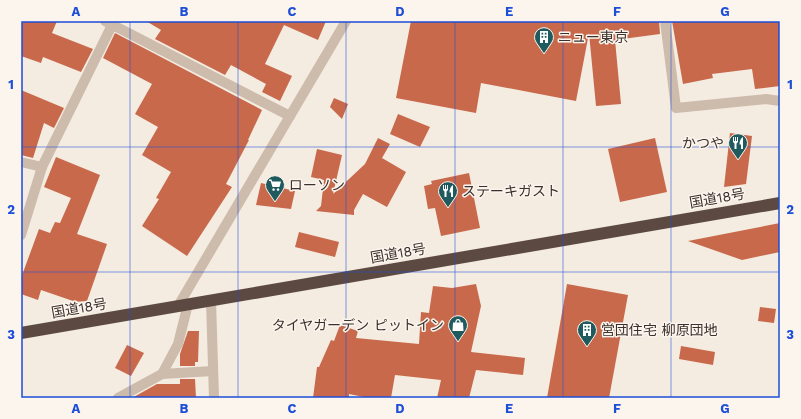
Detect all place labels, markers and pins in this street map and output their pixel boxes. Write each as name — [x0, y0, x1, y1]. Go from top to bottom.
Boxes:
building icon: ニュー東京 — [533, 26, 555, 54]
place label: ニュー東京 — [558, 29, 628, 45]
restaurant icon: かつや — [727, 132, 749, 160]
place label: かつや — [682, 135, 724, 151]
supermarket icon: ローソン — [264, 174, 286, 202]
place label: ローソン — [289, 177, 345, 193]
restaurant icon: ステーキガスト — [437, 180, 459, 208]
place label: ステーキガスト — [462, 183, 560, 199]
shop icon: タイヤガーデン ピットイン — [447, 314, 469, 342]
place label: タイヤガーデン ピットイン — [272, 317, 444, 333]
building icon: 営団住宅 柳原団地 — [576, 319, 598, 347]
place label: 営団住宅 柳原団地 — [601, 322, 718, 338]

